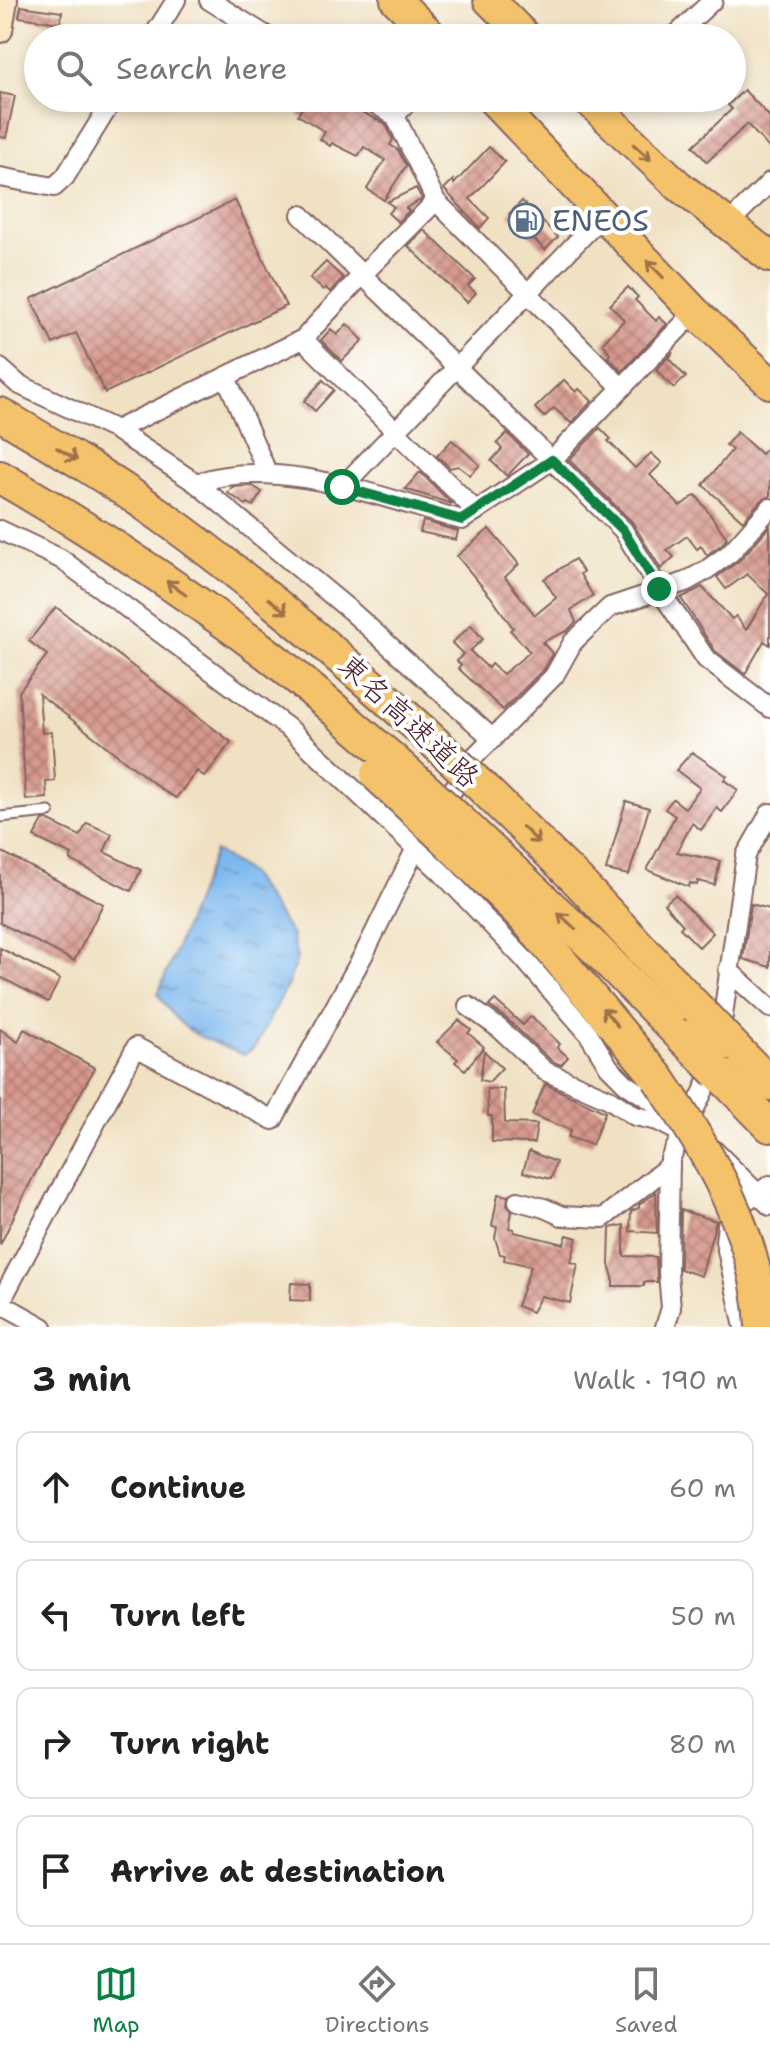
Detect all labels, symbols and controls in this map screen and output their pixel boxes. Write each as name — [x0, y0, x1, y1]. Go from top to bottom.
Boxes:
search box — [24, 24, 746, 112]
icon: search — [52, 46, 96, 90]
text: Search here — [116, 48, 287, 89]
one-way arrow — [632, 143, 652, 162]
place label: ENEOS — [552, 200, 649, 241]
fuel station icon: ENEOS — [507, 202, 545, 240]
one-way arrow — [645, 259, 664, 279]
one-way arrow — [55, 446, 78, 462]
route start — [324, 469, 360, 505]
route end — [641, 571, 677, 607]
one-way arrow — [166, 580, 188, 596]
one-way arrow — [267, 597, 288, 615]
street label: 東名高速道路 — [330, 644, 489, 797]
one-way arrow — [521, 826, 541, 845]
one-way arrow — [557, 912, 577, 931]
one-way arrow — [601, 1007, 619, 1028]
text: 3 min — [32, 1356, 131, 1402]
text: Walk · 190 m — [573, 1362, 738, 1397]
icon: ahead — [34, 1465, 78, 1509]
text: Continue — [110, 1467, 246, 1508]
text: 60 m — [669, 1470, 736, 1505]
icon: left — [34, 1593, 78, 1637]
text: Turn left — [110, 1595, 245, 1636]
text: 50 m — [671, 1598, 736, 1633]
icon: right — [34, 1721, 78, 1765]
text: Turn right — [110, 1723, 269, 1764]
text: 80 m — [669, 1726, 736, 1761]
icon: arrive — [34, 1849, 78, 1893]
text: Arrive at destination — [110, 1851, 445, 1892]
tab: Map — [93, 1962, 140, 2039]
tab: Directions — [325, 1962, 430, 2039]
tab: Saved — [615, 1962, 677, 2039]

